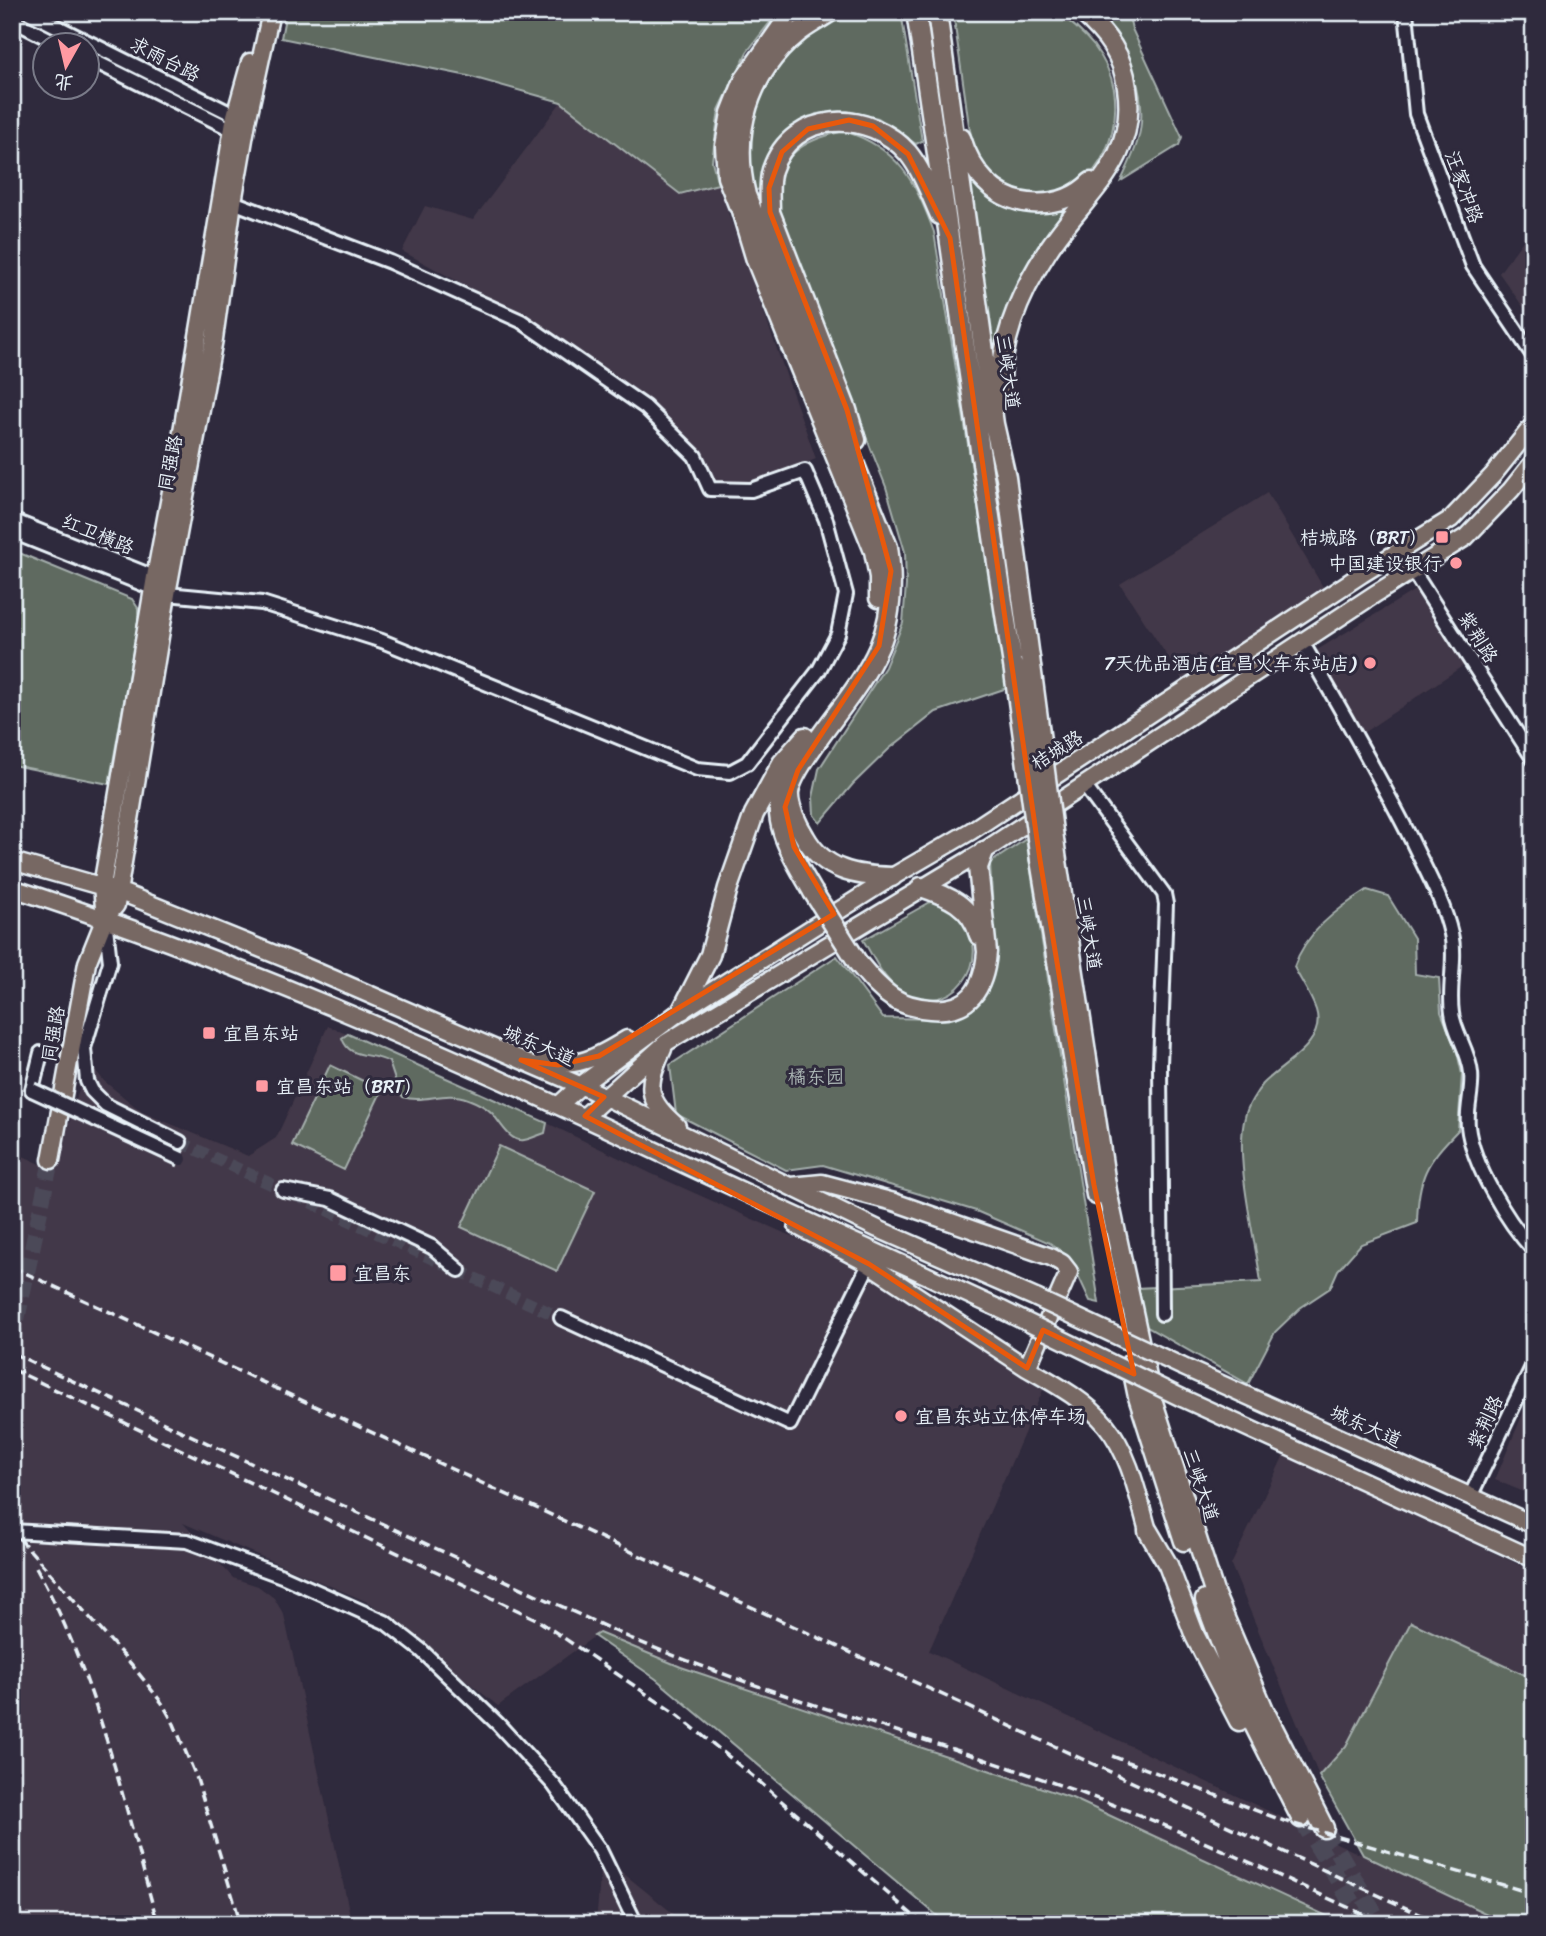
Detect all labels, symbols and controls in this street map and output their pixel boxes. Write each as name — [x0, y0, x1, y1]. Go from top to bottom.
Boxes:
street label: 求雨台路 — [124, 27, 206, 91]
north arrow — [32, 32, 102, 102]
text: 北 — [52, 65, 75, 100]
street label: 汪家冲路 — [1435, 146, 1493, 228]
street label: 三峡大道 — [986, 332, 1030, 412]
street label: 同强路 — [148, 432, 192, 494]
street label: 红卫横路 — [57, 504, 139, 564]
place label: 桔城路（BRT） — [1300, 521, 1428, 554]
marker: 桔城路（BRT） — [1434, 529, 1450, 545]
place label: 中国建设银行 — [1328, 547, 1442, 580]
marker: 中国建设银行 — [1448, 555, 1464, 571]
street label: 紫荆路 — [1449, 604, 1507, 670]
place label: 7天优品酒店(宜昌火车东站店) — [1104, 647, 1357, 680]
marker: 7天优品酒店(宜昌火车东站店) — [1362, 655, 1378, 671]
street label: 桔城路 — [1024, 721, 1090, 779]
street label: 三峡大道 — [1067, 893, 1111, 973]
street label: 同强路 — [32, 1003, 74, 1065]
street label: 城东大道 — [498, 1015, 580, 1075]
place label: 宜昌东站 — [223, 1017, 299, 1050]
marker: 宜昌东站 — [201, 1025, 217, 1041]
park label: 橘东园 — [787, 1060, 845, 1093]
place label: 宜昌东站（BRT） — [276, 1070, 423, 1103]
marker: 宜昌东站（BRT） — [254, 1078, 270, 1094]
place label: 宜昌东 — [354, 1257, 411, 1290]
marker: 宜昌东 — [328, 1263, 348, 1283]
street label: 紫荆路 — [1458, 1389, 1512, 1455]
street label: 城东大道 — [1325, 1395, 1407, 1457]
place label: 宜昌东站立体停车场 — [915, 1400, 1086, 1433]
marker: 宜昌东站立体停车场 — [893, 1408, 909, 1424]
street label: 三峡大道 — [1174, 1444, 1228, 1526]

